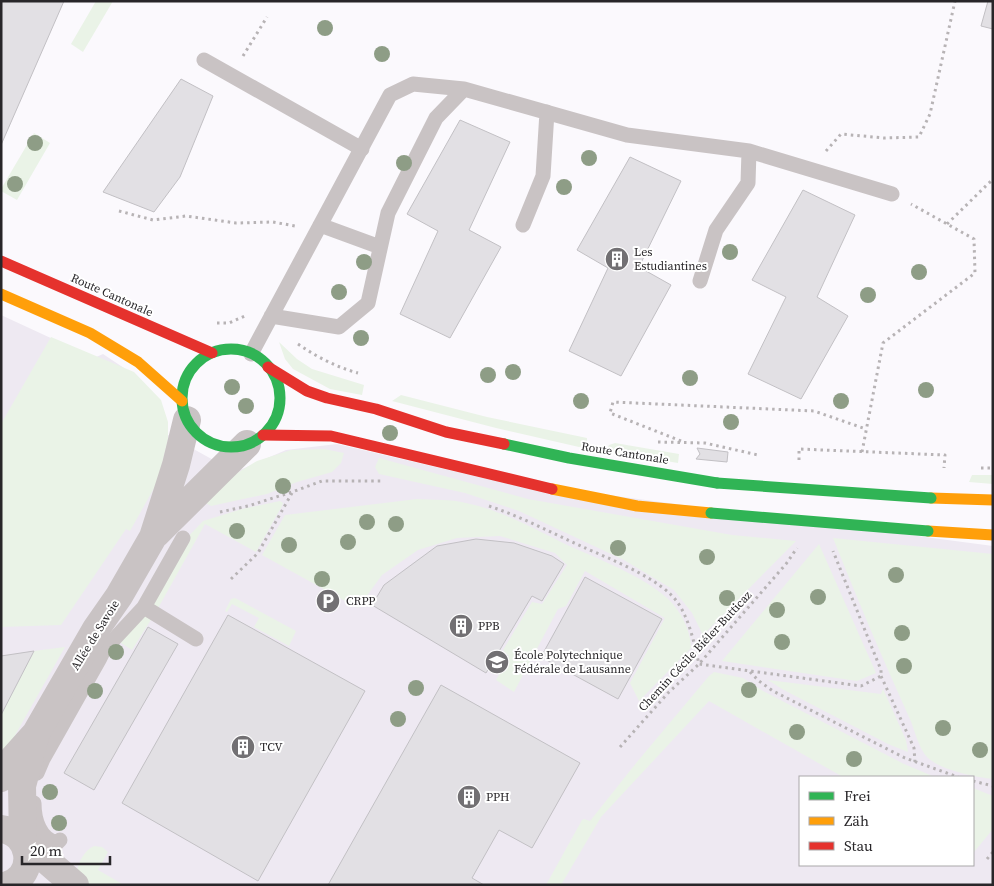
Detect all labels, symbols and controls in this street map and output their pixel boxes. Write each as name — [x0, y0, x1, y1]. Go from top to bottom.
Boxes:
place label: Les Estudiantines — [634, 244, 707, 274]
building icon: Les Estudiantines — [604, 246, 630, 272]
street label: Route Cantonale — [68, 270, 156, 320]
street label: Route Cantonale — [580, 438, 670, 468]
street label: Chemin Cécile Biéler-Butticaz — [635, 587, 756, 715]
parking icon: CRPP — [315, 588, 341, 614]
place label: CRPP — [346, 593, 375, 609]
street label: Allée de Savoie — [67, 597, 123, 673]
building icon: PPB — [448, 613, 474, 639]
place label: PPB — [478, 618, 500, 634]
place label: École Polytechnique Fédérale de Lausanne — [514, 647, 631, 677]
school or university icon: École Polytechnique Fédérale de Lausanne — [484, 649, 510, 675]
building icon: TCV — [230, 734, 256, 760]
place label: TCV — [260, 739, 283, 755]
legend — [799, 776, 974, 866]
building icon: PPH — [456, 784, 482, 810]
text: Frei — [844, 785, 871, 806]
place label: PPH — [486, 789, 509, 805]
text: Zäh — [844, 810, 869, 831]
scale bar — [22, 834, 110, 866]
text: Stau — [844, 835, 873, 856]
text: 20 m — [30, 840, 62, 861]

